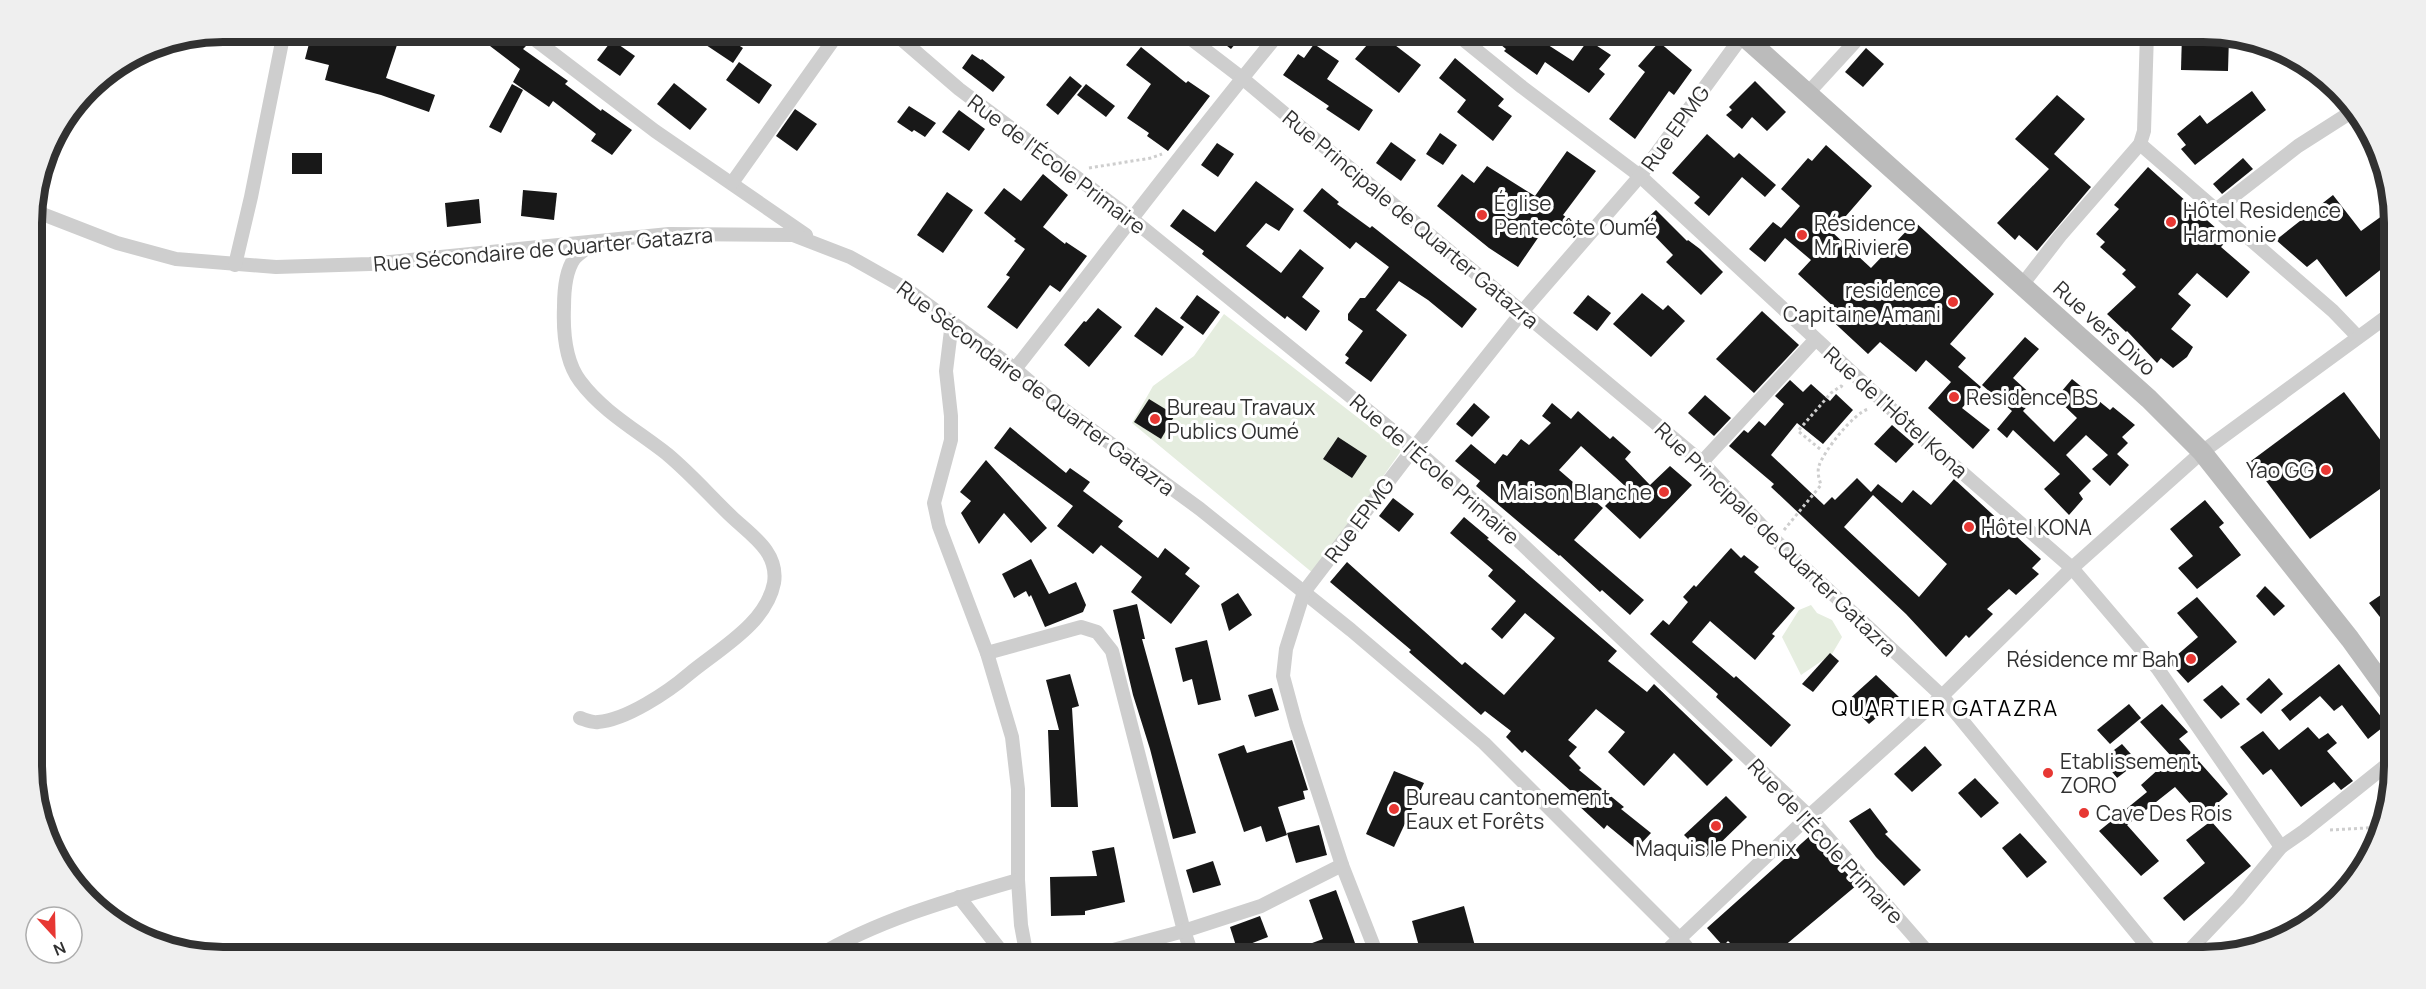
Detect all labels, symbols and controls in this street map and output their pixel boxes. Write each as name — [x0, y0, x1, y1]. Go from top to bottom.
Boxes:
street label: Rue EPMG — [1634, 79, 1716, 176]
street label: Rue de l'École Primaire — [962, 88, 1152, 240]
street label: Rue Principale de Quarter Gatazra — [1277, 104, 1545, 334]
place label: Église Pentecôte Oumé — [1494, 189, 1657, 241]
place label: Hôtel Residence Harmonie — [2183, 196, 2341, 248]
marker: Église Pentecôte Oumé — [1475, 208, 1489, 222]
place label: Résidence Mr Riviere — [1814, 209, 1916, 261]
marker: Hôtel Residence Harmonie — [2164, 215, 2178, 229]
street label: Rue Sécondaire de Quarter Gatazra — [372, 220, 714, 278]
marker: Résidence Mr Riviere — [1795, 228, 1809, 242]
street label: Rue Sécondaire de Quarter Gatazra — [892, 274, 1180, 502]
street label: Rue vers Divo — [2048, 275, 2162, 381]
place label: residence Capitaine Amani — [1783, 276, 1941, 328]
marker: residence Capitaine Amani — [1946, 295, 1960, 309]
street label: Rue de l'Hôtel Kona — [1818, 340, 1974, 484]
place label: Residence BS — [1966, 383, 2098, 411]
street label: Rue de l'École Primaire — [1344, 388, 1526, 550]
marker: Residence BS — [1947, 390, 1961, 404]
place label: Bureau Travaux Publics Oumé — [1167, 393, 1315, 445]
marker: Bureau Travaux Publics Oumé — [1148, 412, 1162, 426]
street label: Rue Principale de Quarter Gatazra — [1649, 416, 1903, 662]
place label: Yao GG — [2246, 456, 2314, 484]
marker: Yao GG — [2319, 463, 2333, 477]
street label: Rue EPMG — [1318, 472, 1400, 568]
place label: Maison Blanche — [1499, 478, 1652, 506]
marker: Maison Blanche — [1657, 485, 1671, 499]
place label: Hôtel KONA — [1981, 513, 2092, 541]
marker: Hôtel KONA — [1962, 520, 1976, 534]
place label: Résidence mr Bah — [2006, 645, 2179, 673]
marker: Résidence mr Bah — [2184, 652, 2198, 666]
district label: QUARTIER GATAZRA — [1831, 693, 2059, 723]
place label: Etablissement ZORO — [2060, 747, 2199, 799]
street label: Rue de l'École Primaire — [1742, 752, 1910, 930]
marker: Etablissement ZORO — [2041, 766, 2055, 780]
place label: Bureau cantonement Eaux et Forêts — [1406, 783, 1610, 835]
place label: Cave Des Rois — [2096, 799, 2232, 827]
marker: Bureau cantonement Eaux et Forêts — [1387, 802, 1401, 816]
marker: Cave Des Rois — [2077, 806, 2091, 820]
marker: Maquis le Phenix — [1709, 819, 1723, 833]
place label: Maquis le Phenix — [1635, 834, 1797, 862]
north arrow — [24, 905, 84, 965]
text: N — [50, 937, 69, 961]

